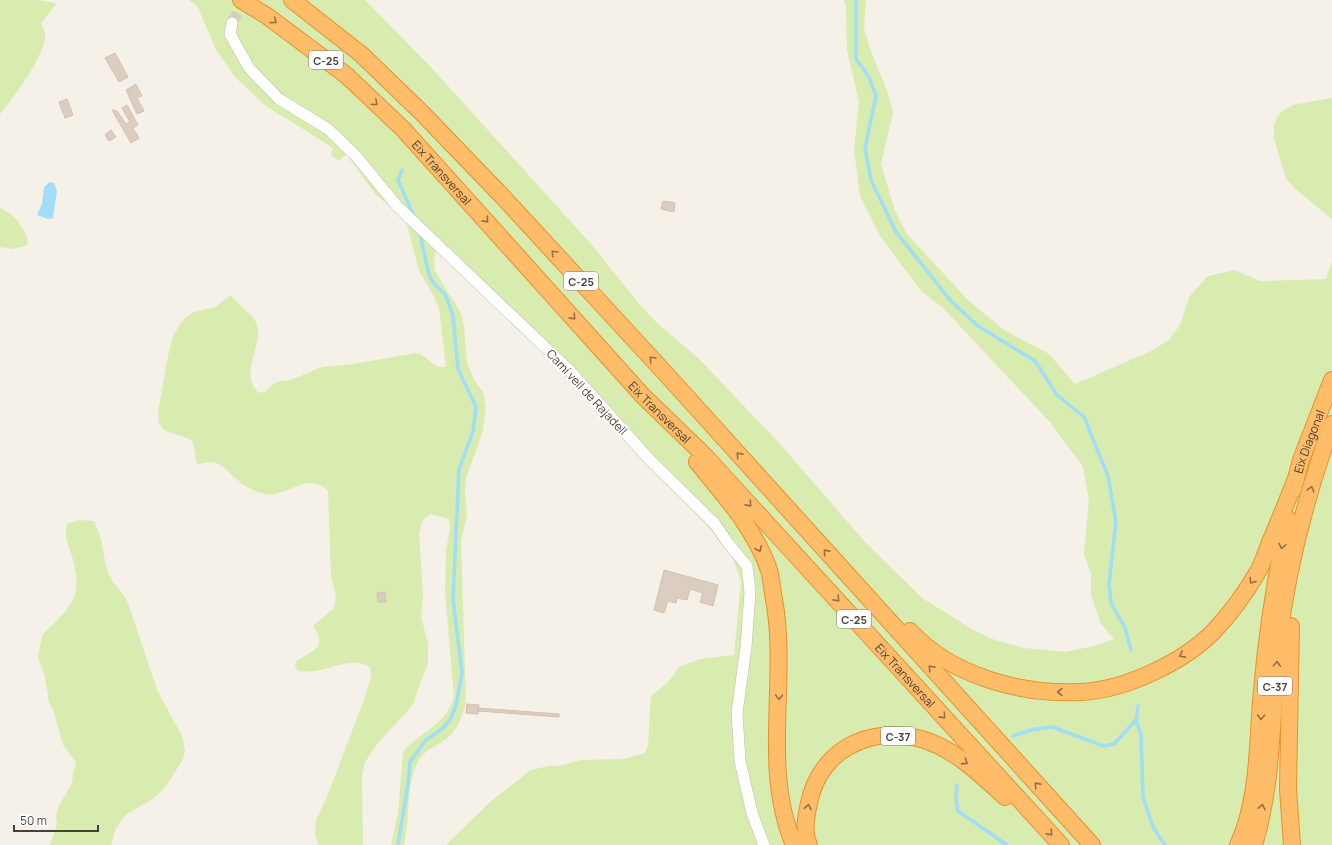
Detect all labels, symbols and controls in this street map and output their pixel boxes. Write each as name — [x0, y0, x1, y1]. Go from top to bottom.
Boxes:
one-way arrow — [269, 16, 276, 23]
road number: C-25 — [309, 51, 343, 69]
one-way arrow — [370, 98, 378, 105]
street label: Eix Transversal — [408, 136, 476, 208]
one-way arrow — [482, 215, 489, 223]
one-way arrow — [552, 250, 559, 258]
road number: C-25 — [564, 272, 598, 290]
one-way arrow — [568, 312, 576, 320]
street label: Camí vell de Rajadell — [543, 345, 631, 439]
one-way arrow — [649, 356, 657, 364]
street label: Eix Transversal — [625, 377, 695, 447]
street label: Eix Diagonal — [1289, 407, 1328, 475]
one-way arrow — [736, 452, 744, 460]
one-way arrow — [1306, 486, 1315, 493]
one-way arrow — [744, 499, 751, 506]
one-way arrow — [1278, 543, 1287, 550]
one-way arrow — [754, 545, 762, 553]
one-way arrow — [823, 549, 831, 557]
one-way arrow — [1250, 576, 1257, 583]
one-way arrow — [832, 595, 839, 602]
road number: C-25 — [837, 610, 871, 628]
street label: Eix Transversal — [872, 639, 939, 711]
one-way arrow — [1179, 651, 1186, 658]
one-way arrow — [1272, 661, 1281, 667]
one-way arrow — [929, 665, 936, 673]
road number: C-37 — [1258, 677, 1292, 695]
one-way arrow — [1057, 688, 1063, 696]
one-way arrow — [775, 694, 783, 700]
one-way arrow — [939, 711, 946, 719]
one-way arrow — [1256, 714, 1265, 720]
road number: C-37 — [881, 727, 915, 745]
one-way arrow — [961, 757, 968, 765]
one-way arrow — [1035, 782, 1042, 790]
one-way arrow — [804, 804, 812, 810]
one-way arrow — [1258, 804, 1266, 810]
scale bar — [14, 807, 98, 833]
text: 50 m — [20, 812, 47, 829]
one-way arrow — [1045, 828, 1052, 835]

